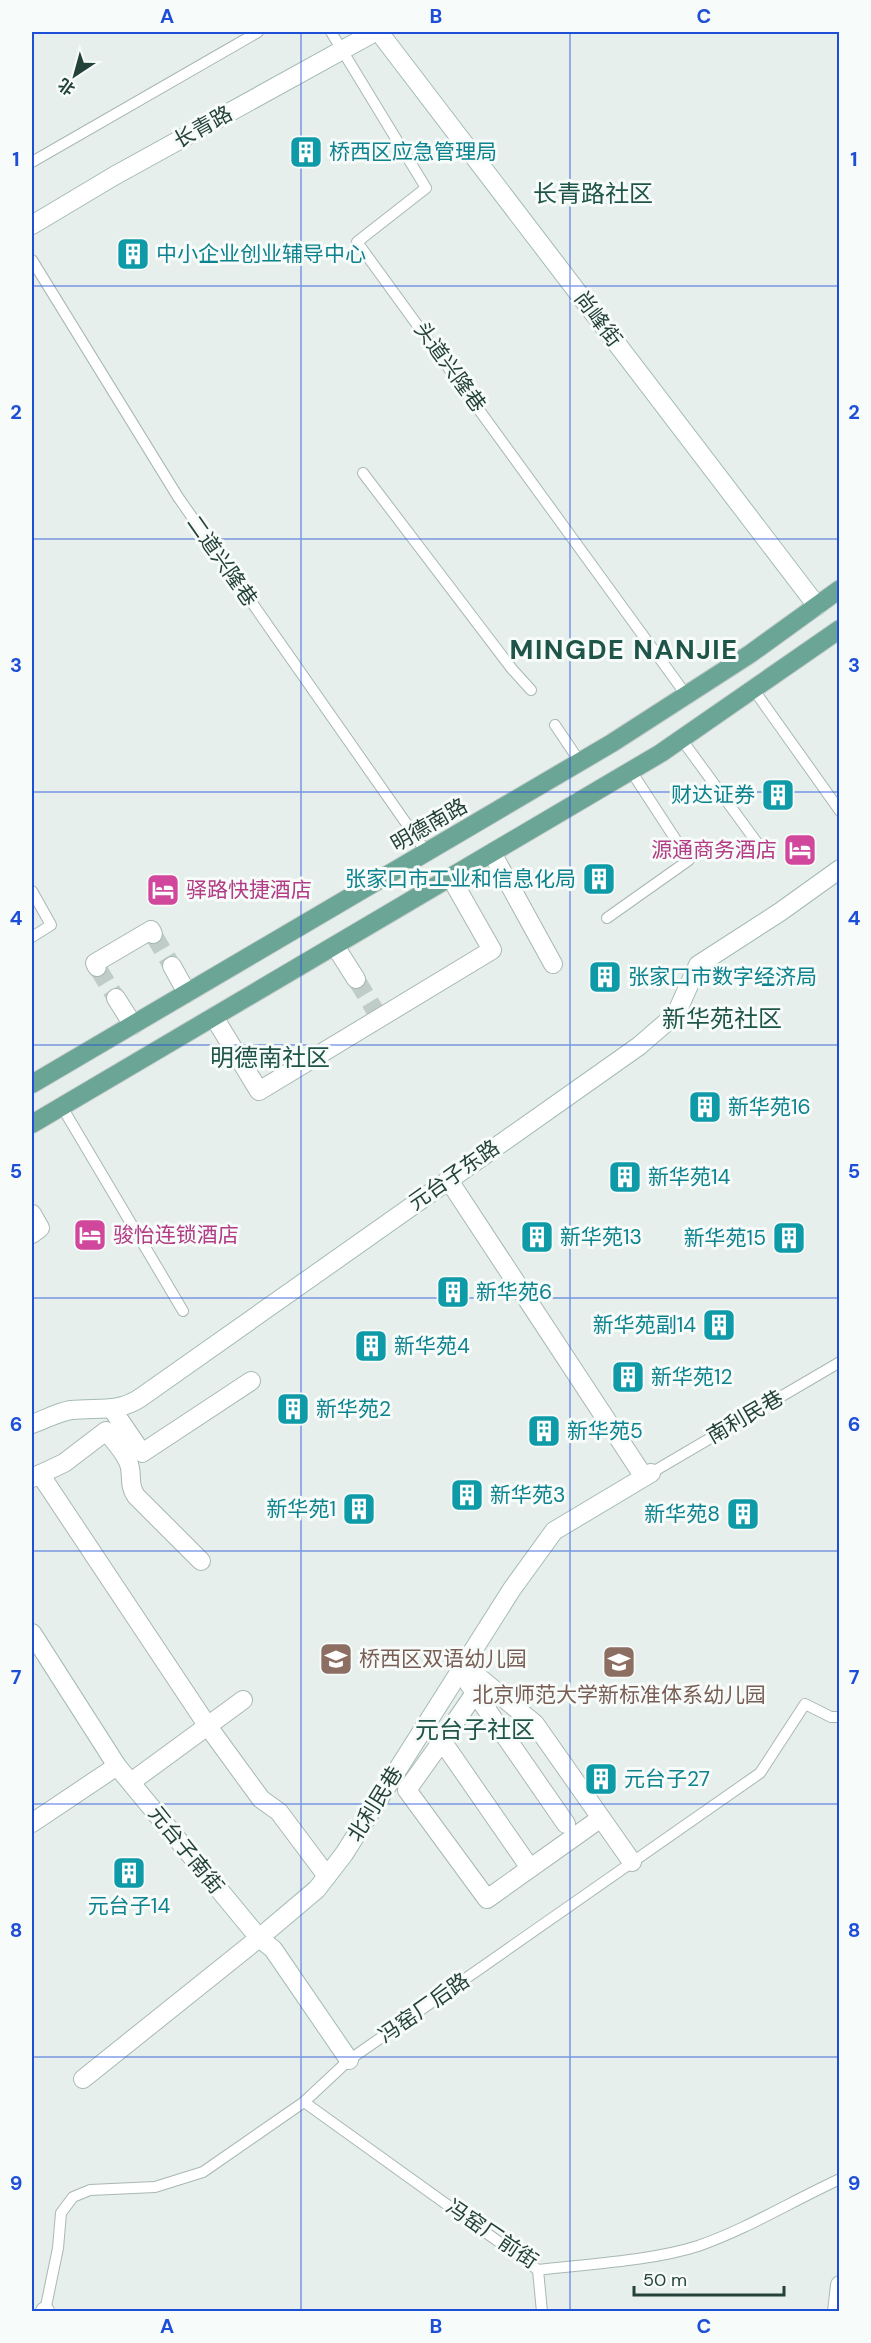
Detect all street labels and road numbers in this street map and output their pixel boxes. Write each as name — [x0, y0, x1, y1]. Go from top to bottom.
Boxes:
street label: 长青路 — [169, 99, 237, 155]
street label: 尚峰街 — [568, 285, 628, 353]
street label: 头道兴隆巷 — [408, 316, 492, 418]
street label: 二道兴隆巷 — [180, 510, 264, 612]
street label: 明德南路 — [386, 792, 472, 858]
street label: 元台子东路 — [403, 1133, 505, 1217]
street label: 南利民巷 — [702, 1384, 788, 1450]
street label: 北利民巷 — [341, 1761, 409, 1847]
street label: 元台子南街 — [142, 1800, 230, 1900]
street label: 冯窑厂后路 — [373, 1966, 475, 2050]
street label: 冯窑厂前街 — [441, 2193, 543, 2275]

